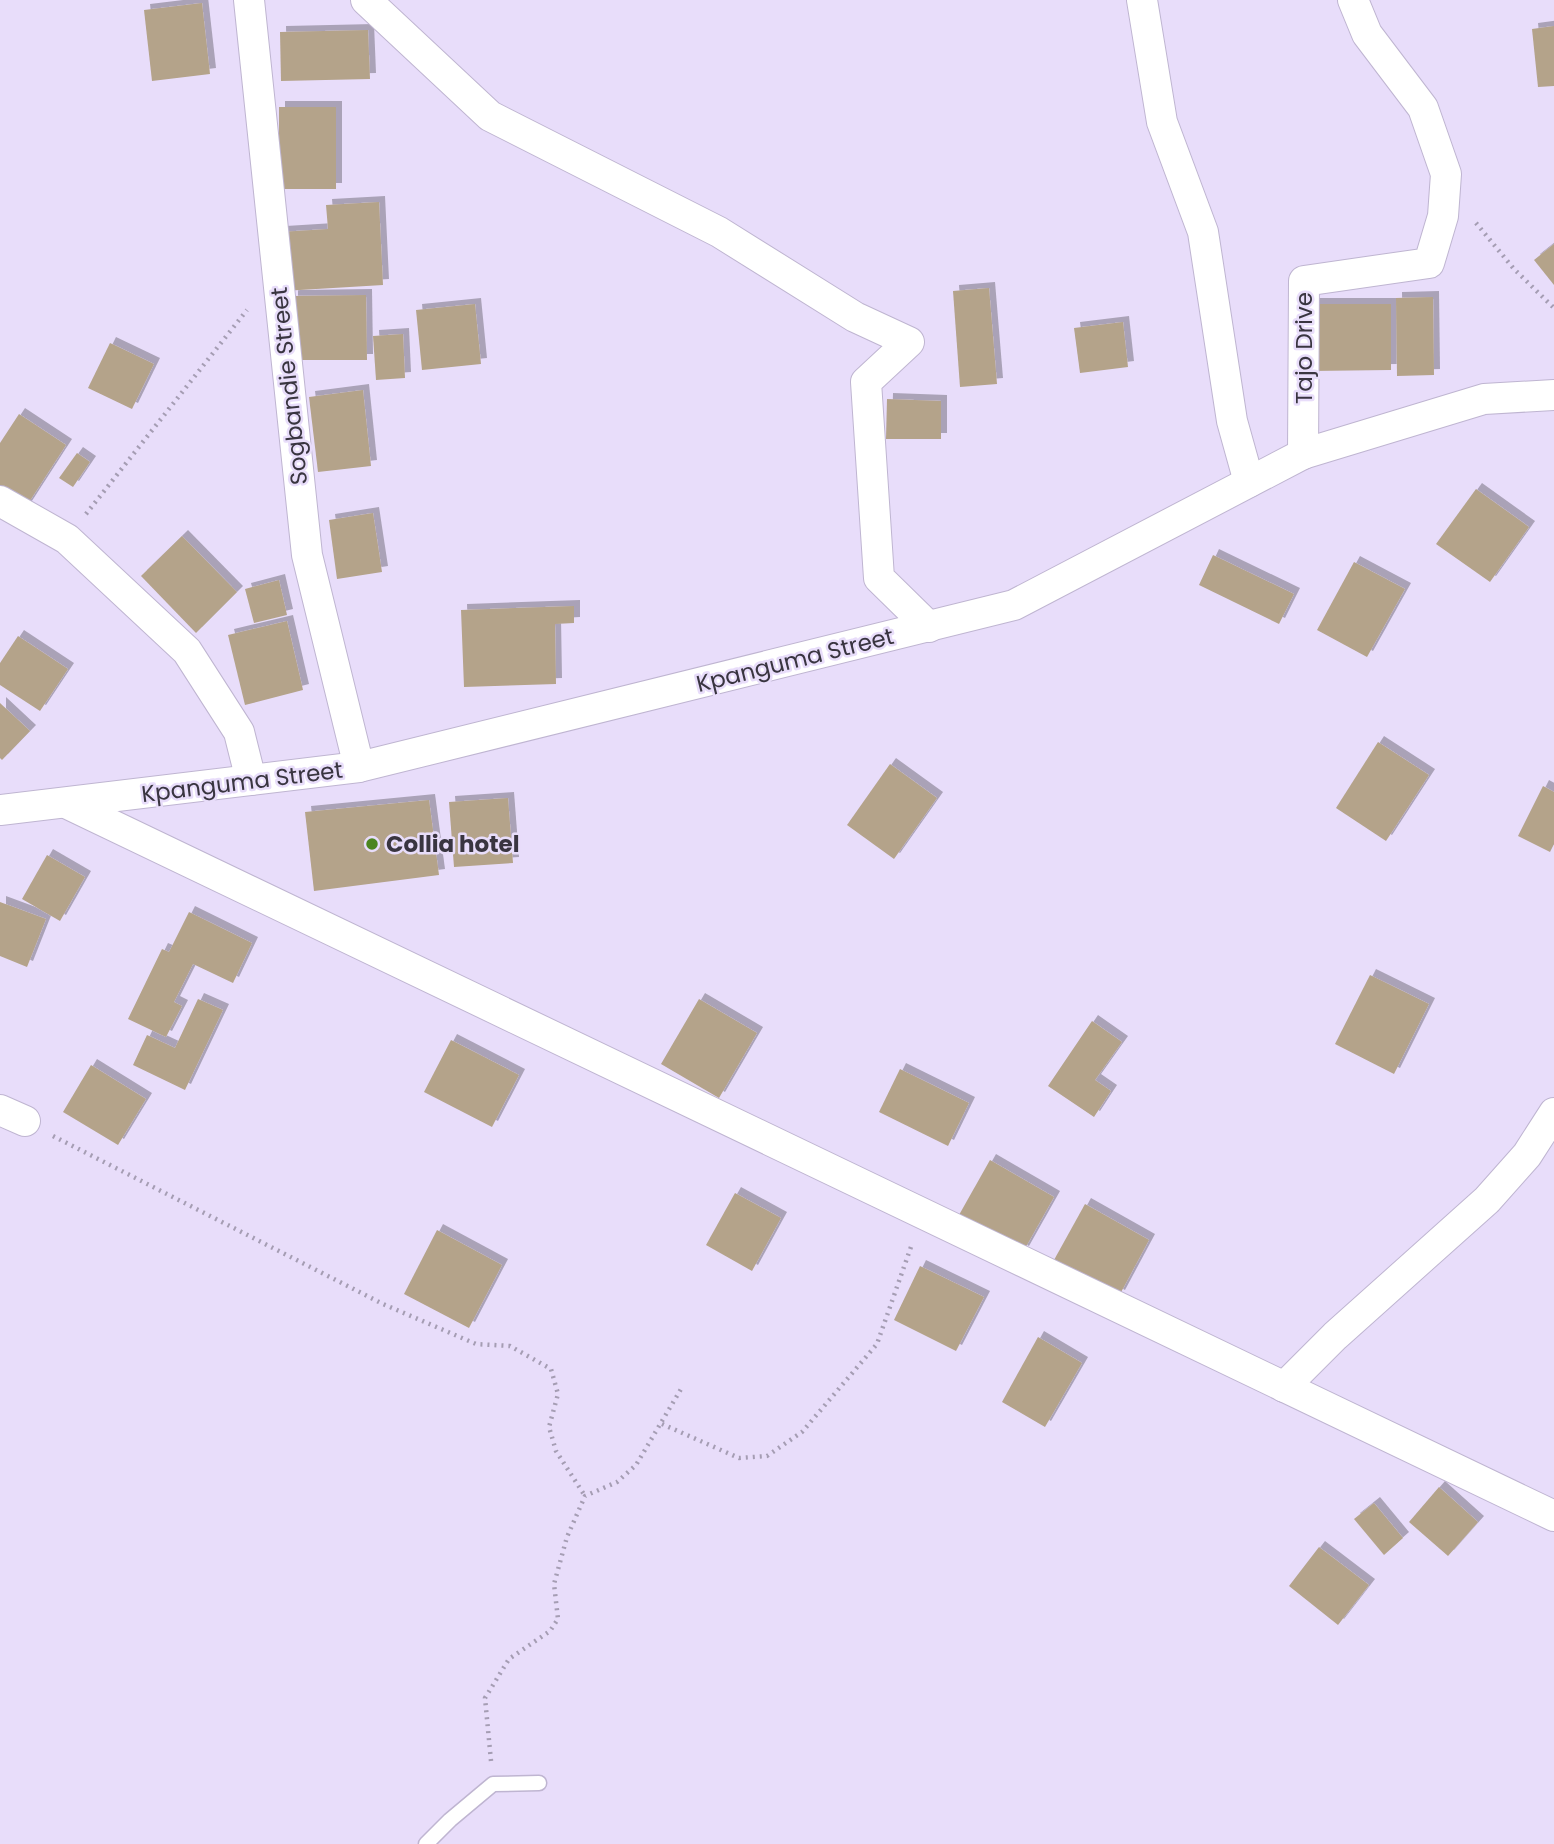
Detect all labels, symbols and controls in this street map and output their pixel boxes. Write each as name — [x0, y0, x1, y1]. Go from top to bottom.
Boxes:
street label: Sogbandie Street — [263, 286, 315, 486]
street label: Tajo Drive — [1288, 292, 1320, 404]
street label: Kpanguma Street — [693, 620, 897, 700]
street label: Kpanguma Street — [140, 754, 344, 810]
place label: Collia hotel — [386, 828, 519, 860]
marker: Collia hotel — [364, 836, 380, 852]

